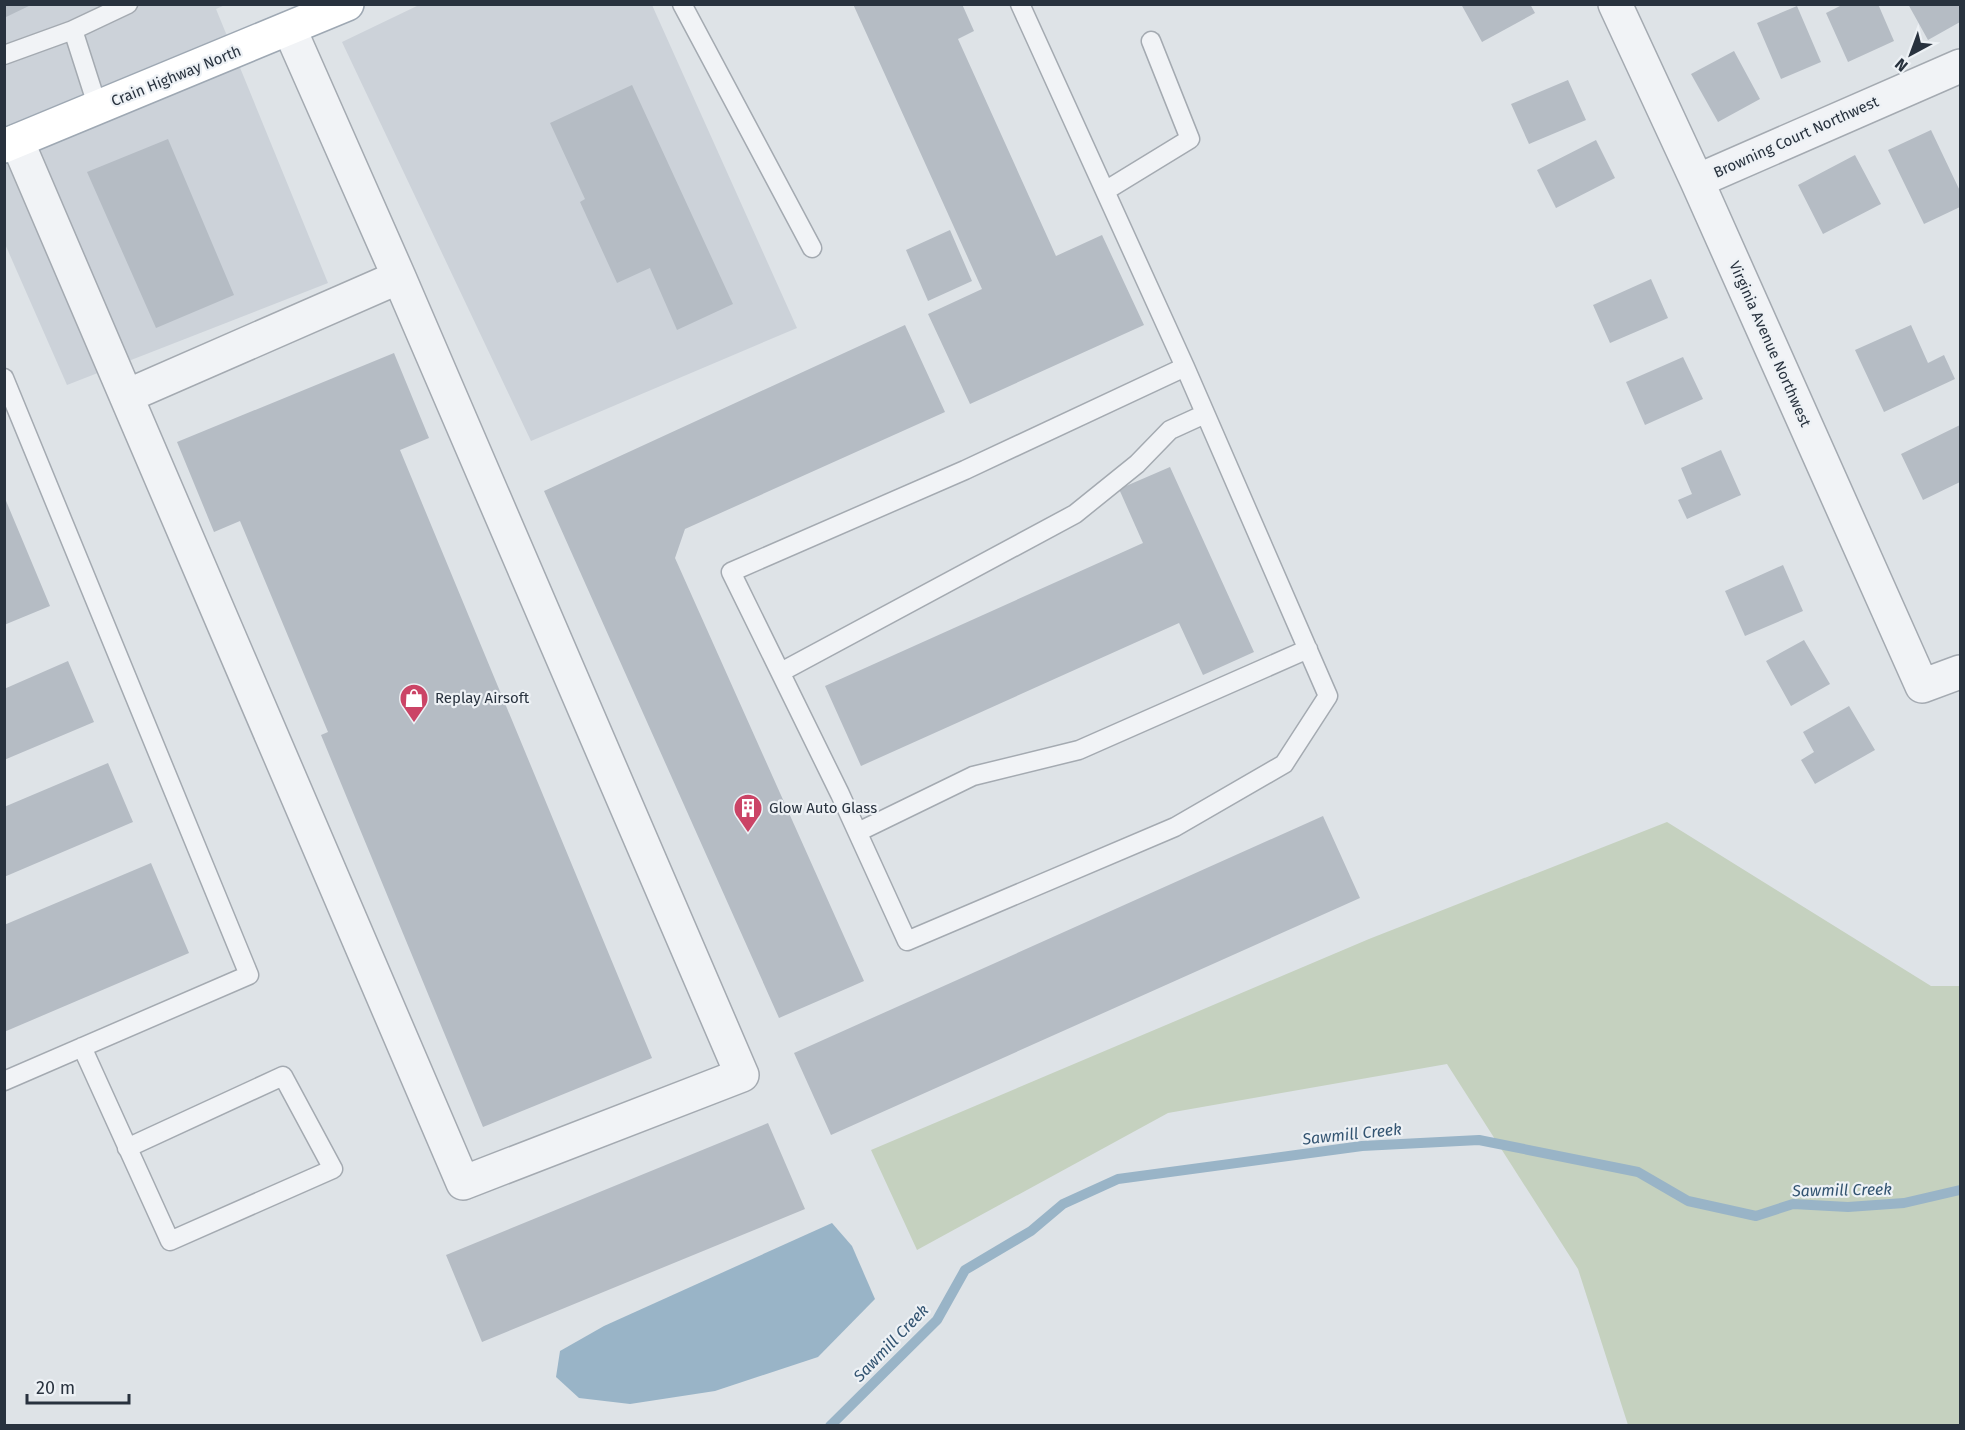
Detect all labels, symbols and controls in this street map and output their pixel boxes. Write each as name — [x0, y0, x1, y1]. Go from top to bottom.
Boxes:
north arrow — [1881, 24, 1941, 84]
street label: Crain Highway North — [108, 42, 244, 110]
text: N — [1891, 54, 1912, 76]
street label: Browning Court Northwest — [1711, 92, 1882, 182]
street label: Virginia Avenue Northwest — [1725, 258, 1815, 430]
shop icon: Replay Airsoft — [398, 682, 430, 724]
place label: Replay Airsoft — [435, 689, 530, 707]
building icon: Glow Auto Glass — [732, 792, 764, 834]
place label: Glow Auto Glass — [769, 799, 877, 817]
water label: Sawmill Creek — [1300, 1119, 1403, 1149]
water label: Sawmill Creek — [1791, 1180, 1892, 1200]
water label: Sawmill Creek — [849, 1300, 933, 1386]
scale bar — [27, 1367, 129, 1405]
text: 20 m — [36, 1377, 75, 1399]

